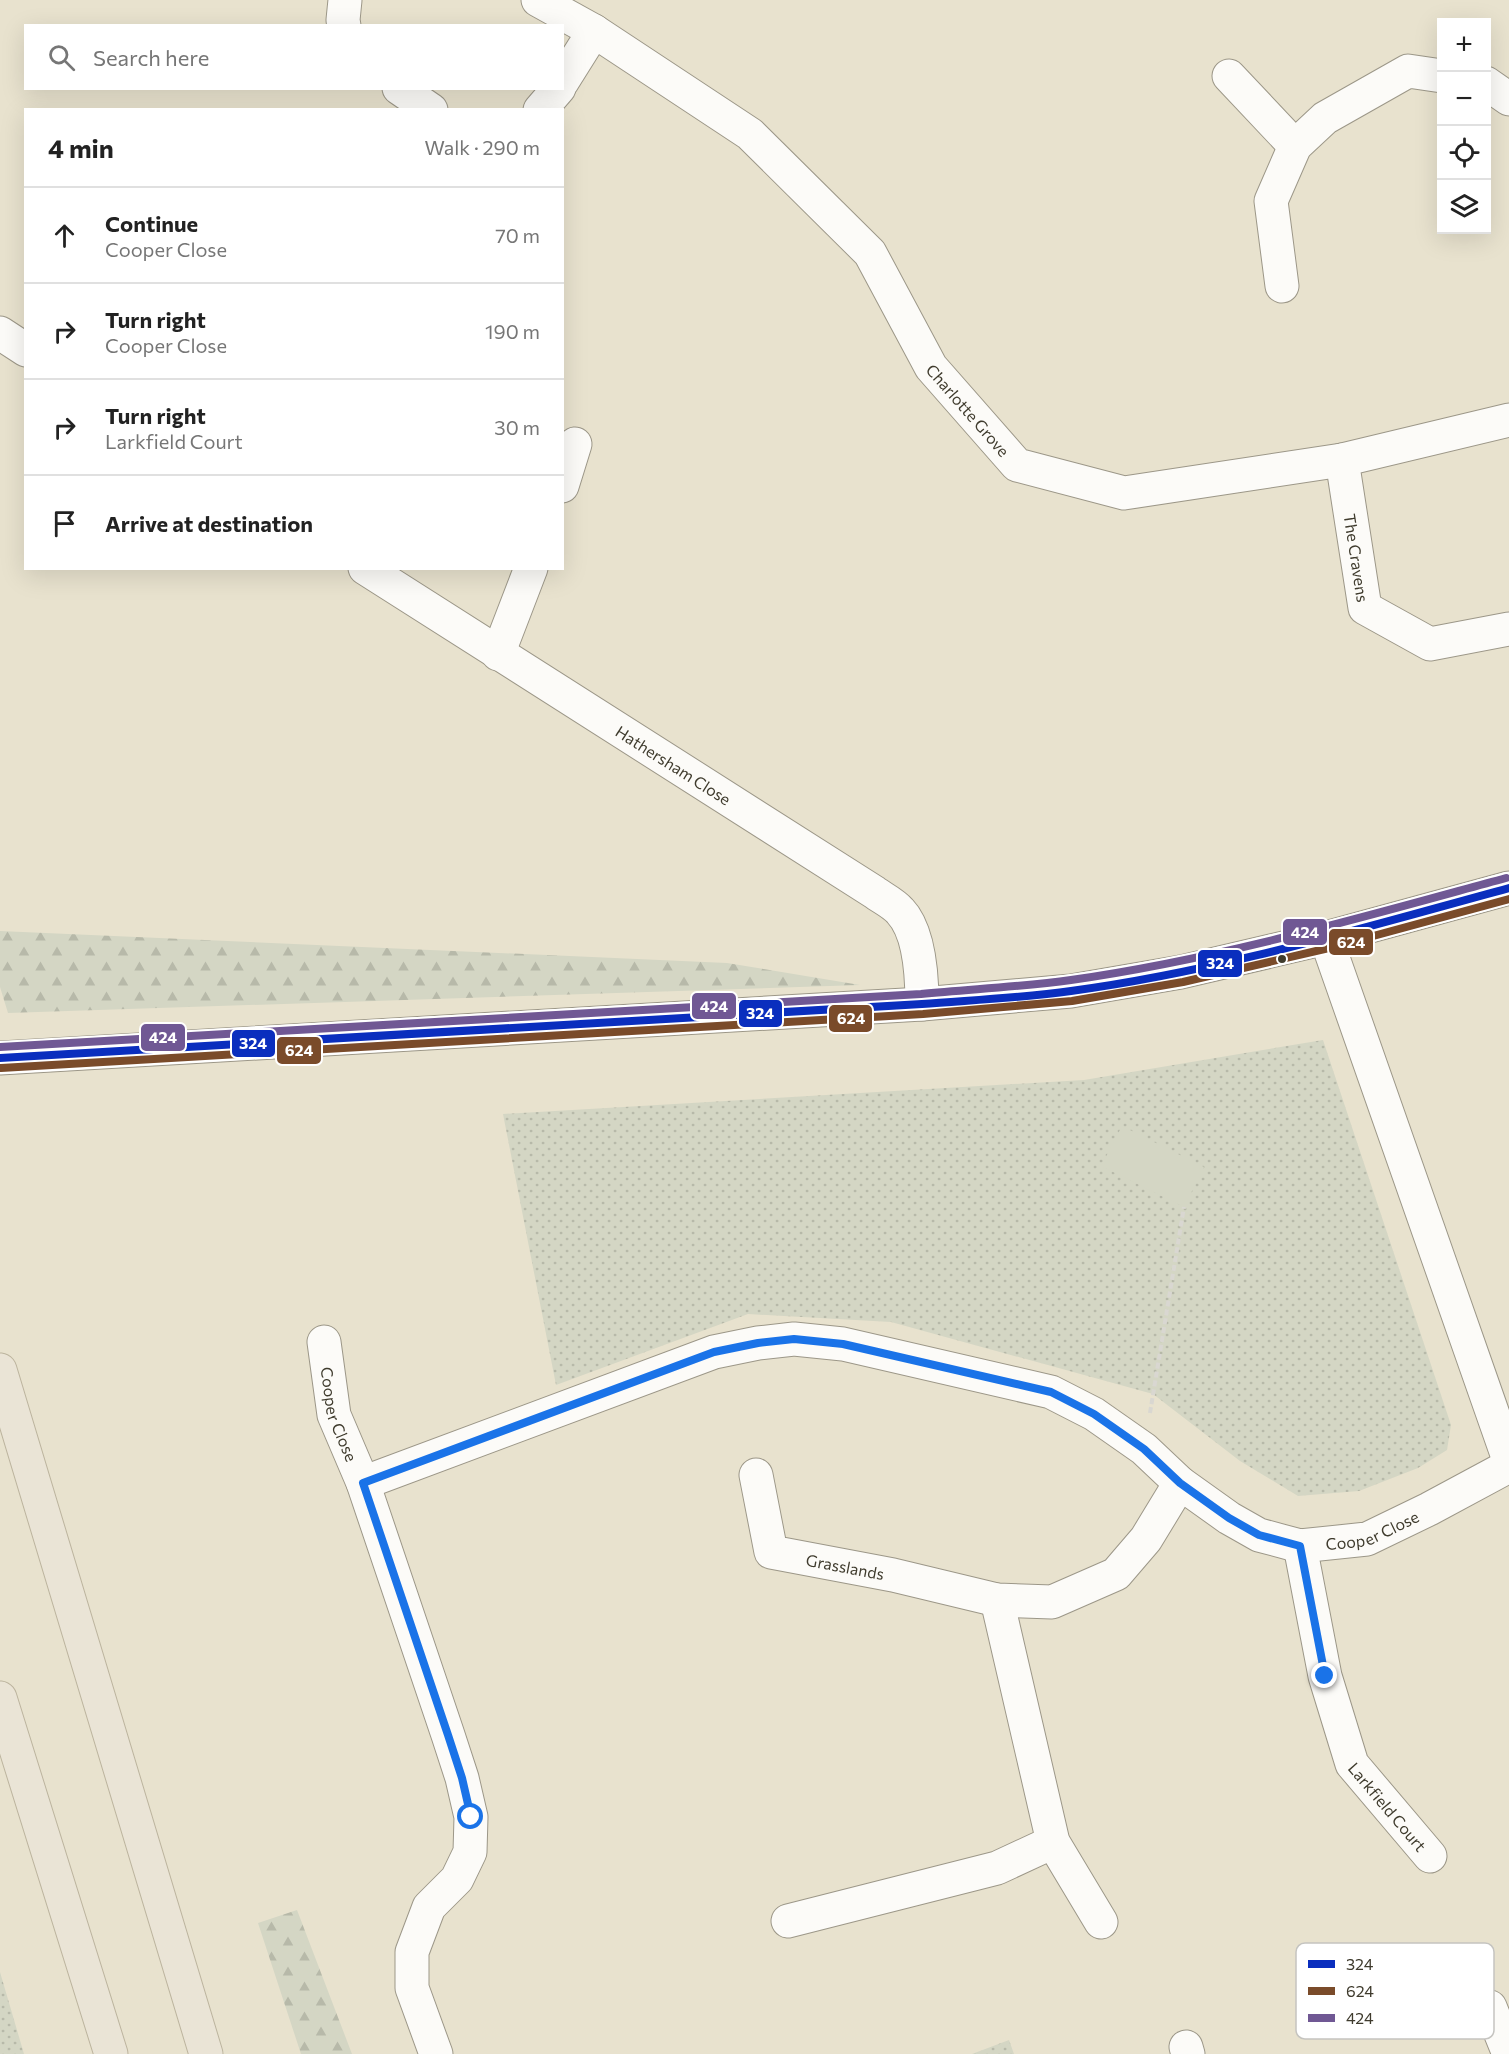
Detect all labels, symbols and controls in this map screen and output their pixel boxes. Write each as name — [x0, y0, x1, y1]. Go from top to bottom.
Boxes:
map controls — [1437, 18, 1491, 234]
button: + — [1437, 18, 1491, 72]
search box — [24, 24, 564, 90]
icon: search — [45, 41, 78, 74]
text: Search here — [93, 44, 209, 71]
button: − — [1437, 72, 1491, 126]
button: locate — [1437, 126, 1491, 180]
text: 4 min — [48, 132, 114, 163]
text: Walk · 290 m — [424, 135, 540, 159]
button: layers — [1437, 180, 1491, 234]
text: Continue — [105, 210, 198, 237]
icon: ahead — [48, 219, 81, 252]
text: 70 m — [495, 223, 540, 247]
text: Cooper Close — [105, 237, 227, 261]
text: Turn right — [105, 306, 206, 333]
icon: right — [48, 315, 81, 348]
text: 190 m — [485, 319, 540, 343]
text: Cooper Close — [105, 333, 227, 357]
street label: Charlotte Grove — [923, 360, 1014, 460]
text: Turn right — [105, 402, 206, 429]
icon: right — [48, 411, 81, 444]
text: 30 m — [494, 415, 540, 439]
text: Larkfield Court — [105, 429, 243, 453]
icon: arrive — [48, 507, 81, 540]
text: Arrive at destination — [105, 510, 313, 537]
street label: The Cravens — [1341, 512, 1373, 603]
street label: Hathersham Close — [613, 721, 735, 808]
line badge: 424 — [1282, 918, 1328, 946]
text: 424 — [1291, 922, 1319, 941]
line badge: 624 — [1328, 928, 1374, 956]
text: 624 — [1337, 932, 1365, 951]
line badge: 324 — [1197, 949, 1243, 978]
text: 324 — [1206, 953, 1234, 972]
unlabelled marker — [1276, 953, 1288, 965]
line badge: 424 — [691, 992, 737, 1020]
text: 424 — [700, 996, 728, 1015]
line badge: 324 — [738, 999, 783, 1028]
text: 324 — [746, 1003, 774, 1022]
line badge: 624 — [828, 1004, 873, 1033]
text: 624 — [837, 1008, 865, 1027]
line badge: 424 — [140, 1023, 186, 1052]
text: 424 — [149, 1027, 177, 1046]
line badge: 324 — [231, 1029, 276, 1058]
text: 324 — [239, 1033, 267, 1052]
line badge: 624 — [276, 1036, 322, 1065]
text: 624 — [285, 1040, 313, 1059]
street label: Cooper Close — [318, 1366, 362, 1464]
street label: Cooper Close — [1325, 1506, 1422, 1553]
street label: Grasslands — [805, 1549, 886, 1583]
route end — [1311, 1662, 1337, 1688]
street label: Larkfield Court — [1345, 1758, 1431, 1855]
route start — [457, 1803, 483, 1829]
legend — [1296, 1943, 1494, 2039]
text: 324 — [1346, 1954, 1374, 1973]
text: 624 — [1346, 1981, 1374, 2000]
text: 424 — [1346, 2008, 1374, 2027]

